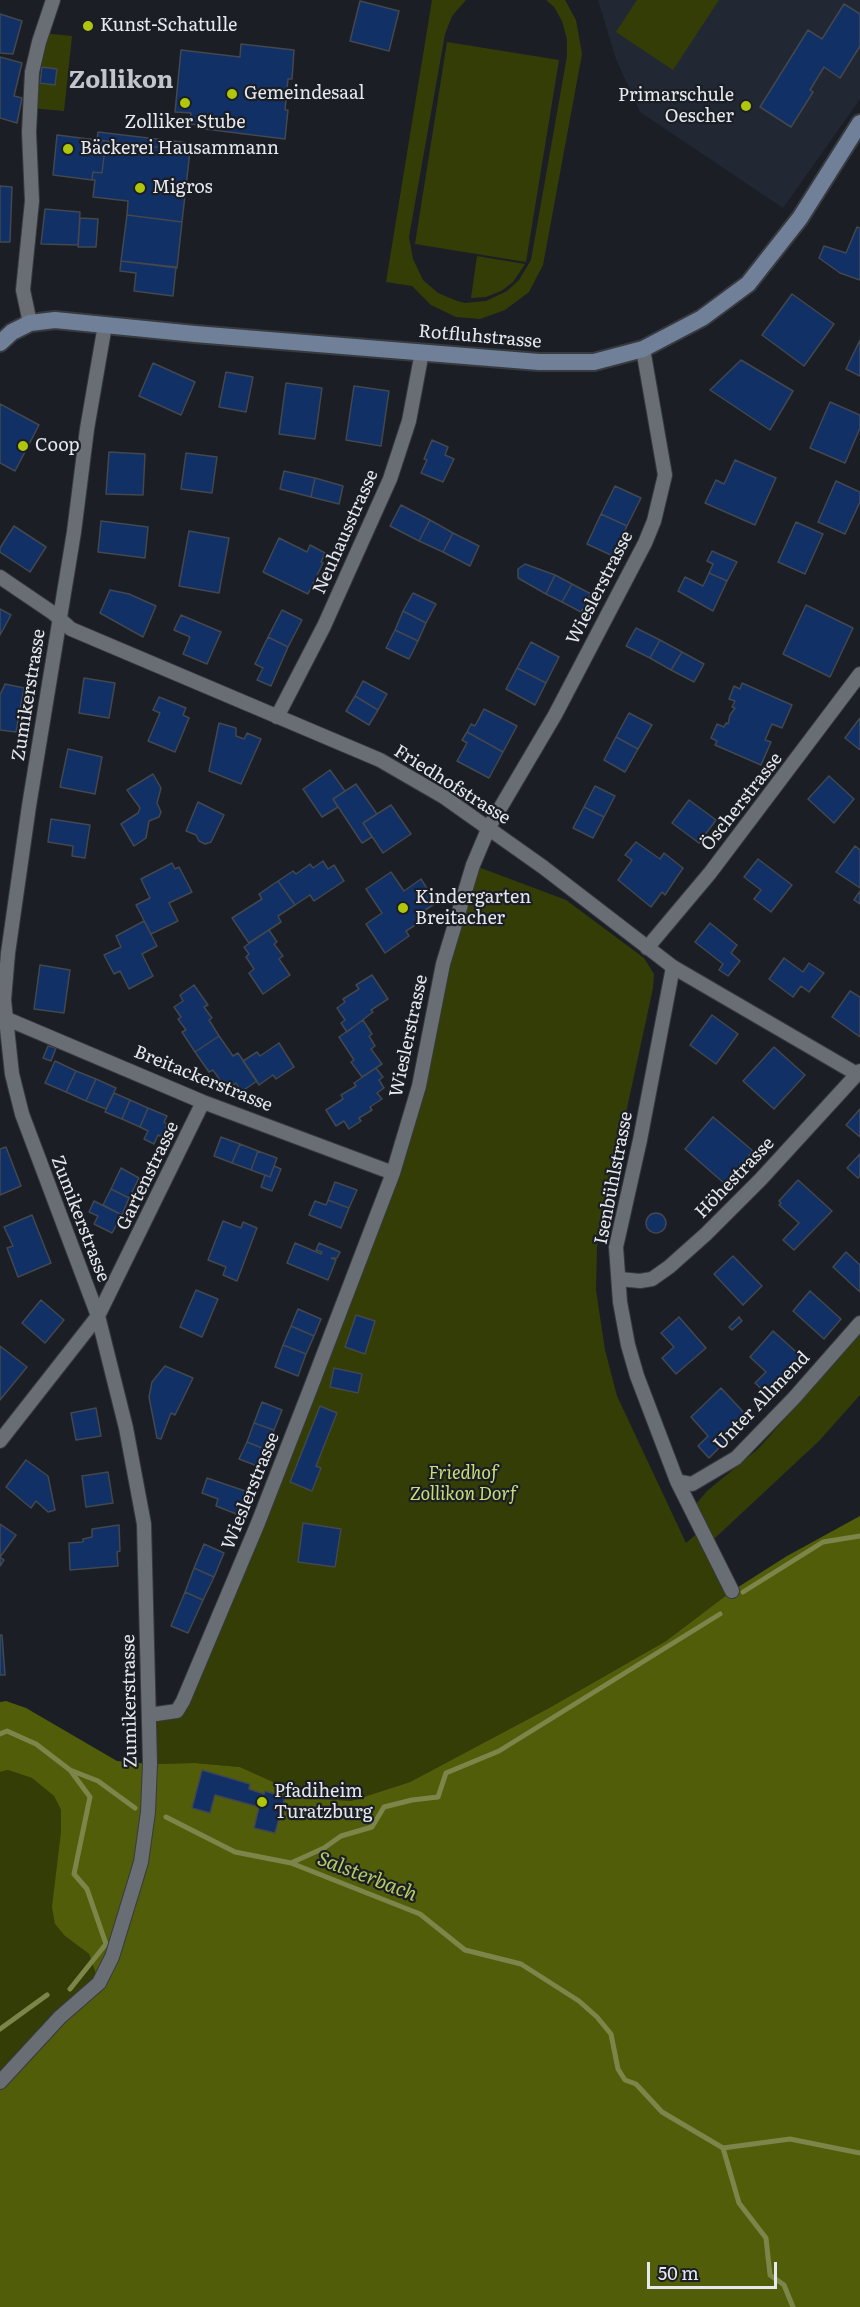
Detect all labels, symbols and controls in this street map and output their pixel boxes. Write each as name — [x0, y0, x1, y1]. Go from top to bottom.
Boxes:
place label: Kunst-Schatulle — [100, 15, 237, 37]
marker: Kunst-Schatulle — [81, 19, 95, 33]
district label: Zollikon — [69, 67, 173, 95]
place label: Gemeindesaal — [244, 83, 365, 105]
place label: Primarschule Oescher — [618, 85, 734, 128]
marker: Gemeindesaal — [225, 87, 239, 101]
marker: Zolliker Stube — [178, 96, 192, 110]
marker: Primarschule Oescher — [739, 99, 753, 113]
place label: Zolliker Stube — [124, 112, 246, 134]
place label: Bäckerei Hausammann — [80, 138, 279, 160]
marker: Bäckerei Hausammann — [61, 142, 75, 156]
place label: Migros — [152, 177, 213, 199]
marker: Migros — [133, 181, 147, 195]
street label: Rotfluhstrasse — [418, 321, 542, 353]
place label: Coop — [35, 435, 80, 457]
marker: Coop — [16, 439, 30, 453]
street label: Neuhausstrasse — [309, 466, 383, 598]
street label: Wieslerstrasse — [562, 528, 638, 648]
street label: Zumikerstrasse — [8, 627, 50, 763]
street label: Friedhofstrasse — [390, 741, 514, 829]
street label: Öscherstrasse — [697, 749, 787, 855]
place label: Kindergarten Breitacher — [415, 887, 531, 930]
marker: Kindergarten Breitacher — [396, 901, 410, 915]
street label: Wieslerstrasse — [385, 973, 433, 1099]
street label: Breitackerstrasse — [131, 1041, 275, 1117]
street label: Isenbühlstrasse — [591, 1110, 637, 1246]
street label: Gartenstrasse — [112, 1118, 184, 1234]
street label: Höhestrasse — [691, 1133, 779, 1223]
street label: Zumikerstrasse — [46, 1153, 114, 1285]
street label: Unter Allmend — [710, 1347, 814, 1455]
street label: Wieslerstrasse — [218, 1429, 284, 1553]
park label: Friedhof Zollikon Dorf — [409, 1463, 517, 1506]
street label: Zumikerstrasse — [118, 1634, 142, 1768]
place label: Pfadiheim Turatzburg — [274, 1781, 373, 1824]
marker: Pfadiheim Turatzburg — [255, 1795, 269, 1809]
water label: Salsterbach — [314, 1847, 420, 1907]
scale bar — [650, 2250, 780, 2288]
text: 50 m — [658, 2259, 699, 2286]

